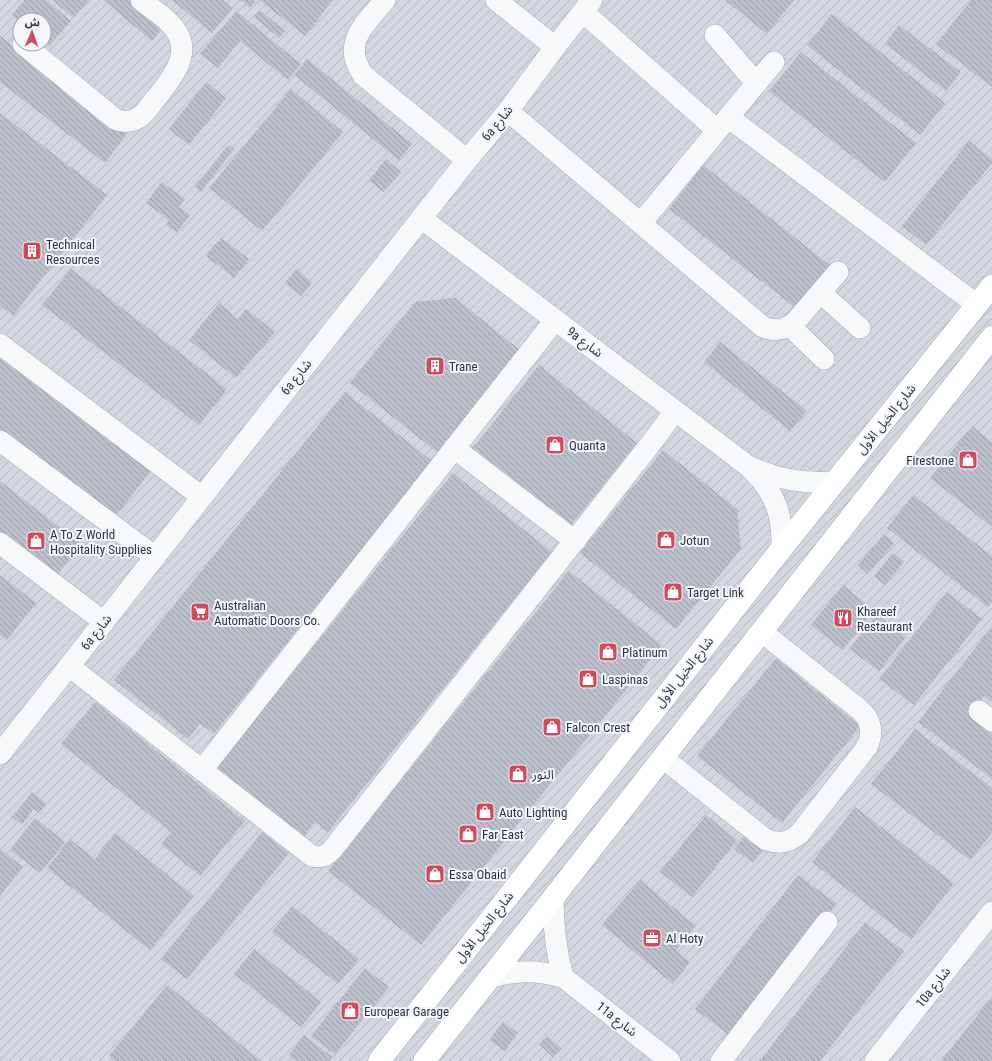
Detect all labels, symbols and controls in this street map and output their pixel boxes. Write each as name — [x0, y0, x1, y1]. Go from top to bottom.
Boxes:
north arrow — [12, 12, 52, 52]
text: ش — [25, 16, 40, 29]
street label: 6a شارع — [478, 102, 518, 146]
place label: Technical Resources — [46, 237, 100, 267]
building icon: Technical Resources — [21, 240, 43, 262]
street label: 9a شارع — [562, 324, 606, 363]
building icon: Trane — [424, 355, 446, 377]
street label: 6a شارع — [277, 356, 317, 400]
place label: Trane — [449, 359, 478, 374]
street label: شارع الخيل الأول — [853, 381, 921, 459]
shop icon: Quanta — [544, 434, 566, 456]
place label: Quanta — [569, 438, 606, 453]
shop icon: Firestone — [957, 449, 979, 471]
place label: Firestone — [906, 453, 954, 468]
place label: A To Z World Hospitality Supplies — [50, 527, 152, 557]
shop icon: Jotun — [655, 529, 677, 551]
shop icon: A To Z World Hospitality Supplies — [25, 530, 47, 552]
place label: Jotun — [680, 533, 709, 548]
shop icon: Target Link — [662, 581, 684, 603]
place label: Target Link — [687, 585, 744, 600]
place label: Australian Automatic Doors Co. — [214, 598, 320, 628]
supermarket icon: Australian Automatic Doors Co. — [189, 601, 211, 623]
place label: Khareef Restaurant — [857, 604, 913, 634]
restaurant icon: Khareef Restaurant — [832, 607, 854, 629]
street label: 6a شارع — [77, 611, 117, 655]
street label: شارع الخيل الأول — [652, 634, 719, 712]
shop icon: Platinum — [597, 641, 619, 663]
place label: Platinum — [622, 645, 668, 660]
shop icon: Laspinas — [577, 668, 599, 690]
place label: Laspinas — [602, 672, 648, 687]
shop icon: Falcon Crest — [541, 716, 563, 738]
place label: Falcon Crest — [566, 720, 630, 735]
shop icon: النور — [507, 763, 529, 785]
place label: النور — [531, 767, 554, 782]
shop icon: Auto Lighting — [474, 801, 496, 823]
place label: Auto Lighting — [499, 805, 567, 820]
shop icon: Far East — [457, 823, 479, 845]
place label: Far East — [482, 827, 524, 842]
shop icon: Essa Obaid — [424, 863, 446, 885]
place label: Essa Obaid — [449, 867, 506, 882]
street label: شارع الخيل الأول — [452, 889, 519, 967]
office icon: Al Hoty — [641, 927, 663, 949]
place label: Al Hoty — [666, 931, 704, 946]
street label: 10a شارع — [913, 964, 956, 1012]
street label: 11a شارع — [592, 999, 640, 1042]
shop icon: Europear Garage — [339, 1000, 361, 1022]
place label: Europear Garage — [364, 1004, 449, 1019]

